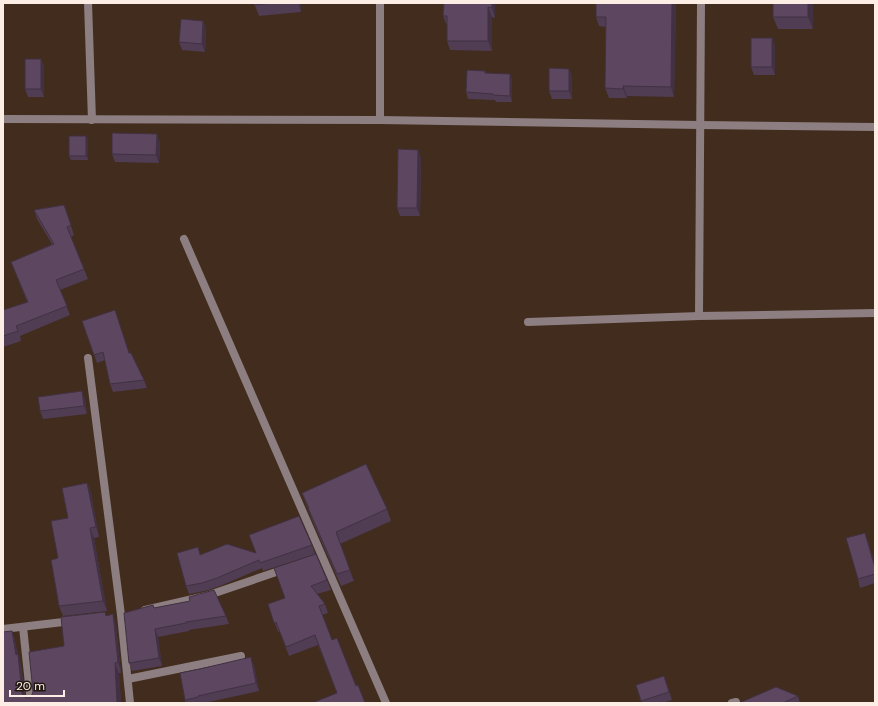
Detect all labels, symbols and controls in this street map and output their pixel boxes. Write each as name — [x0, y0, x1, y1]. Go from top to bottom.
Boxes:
scale bar — [10, 672, 64, 698]
text: 20 m — [16, 678, 45, 694]

